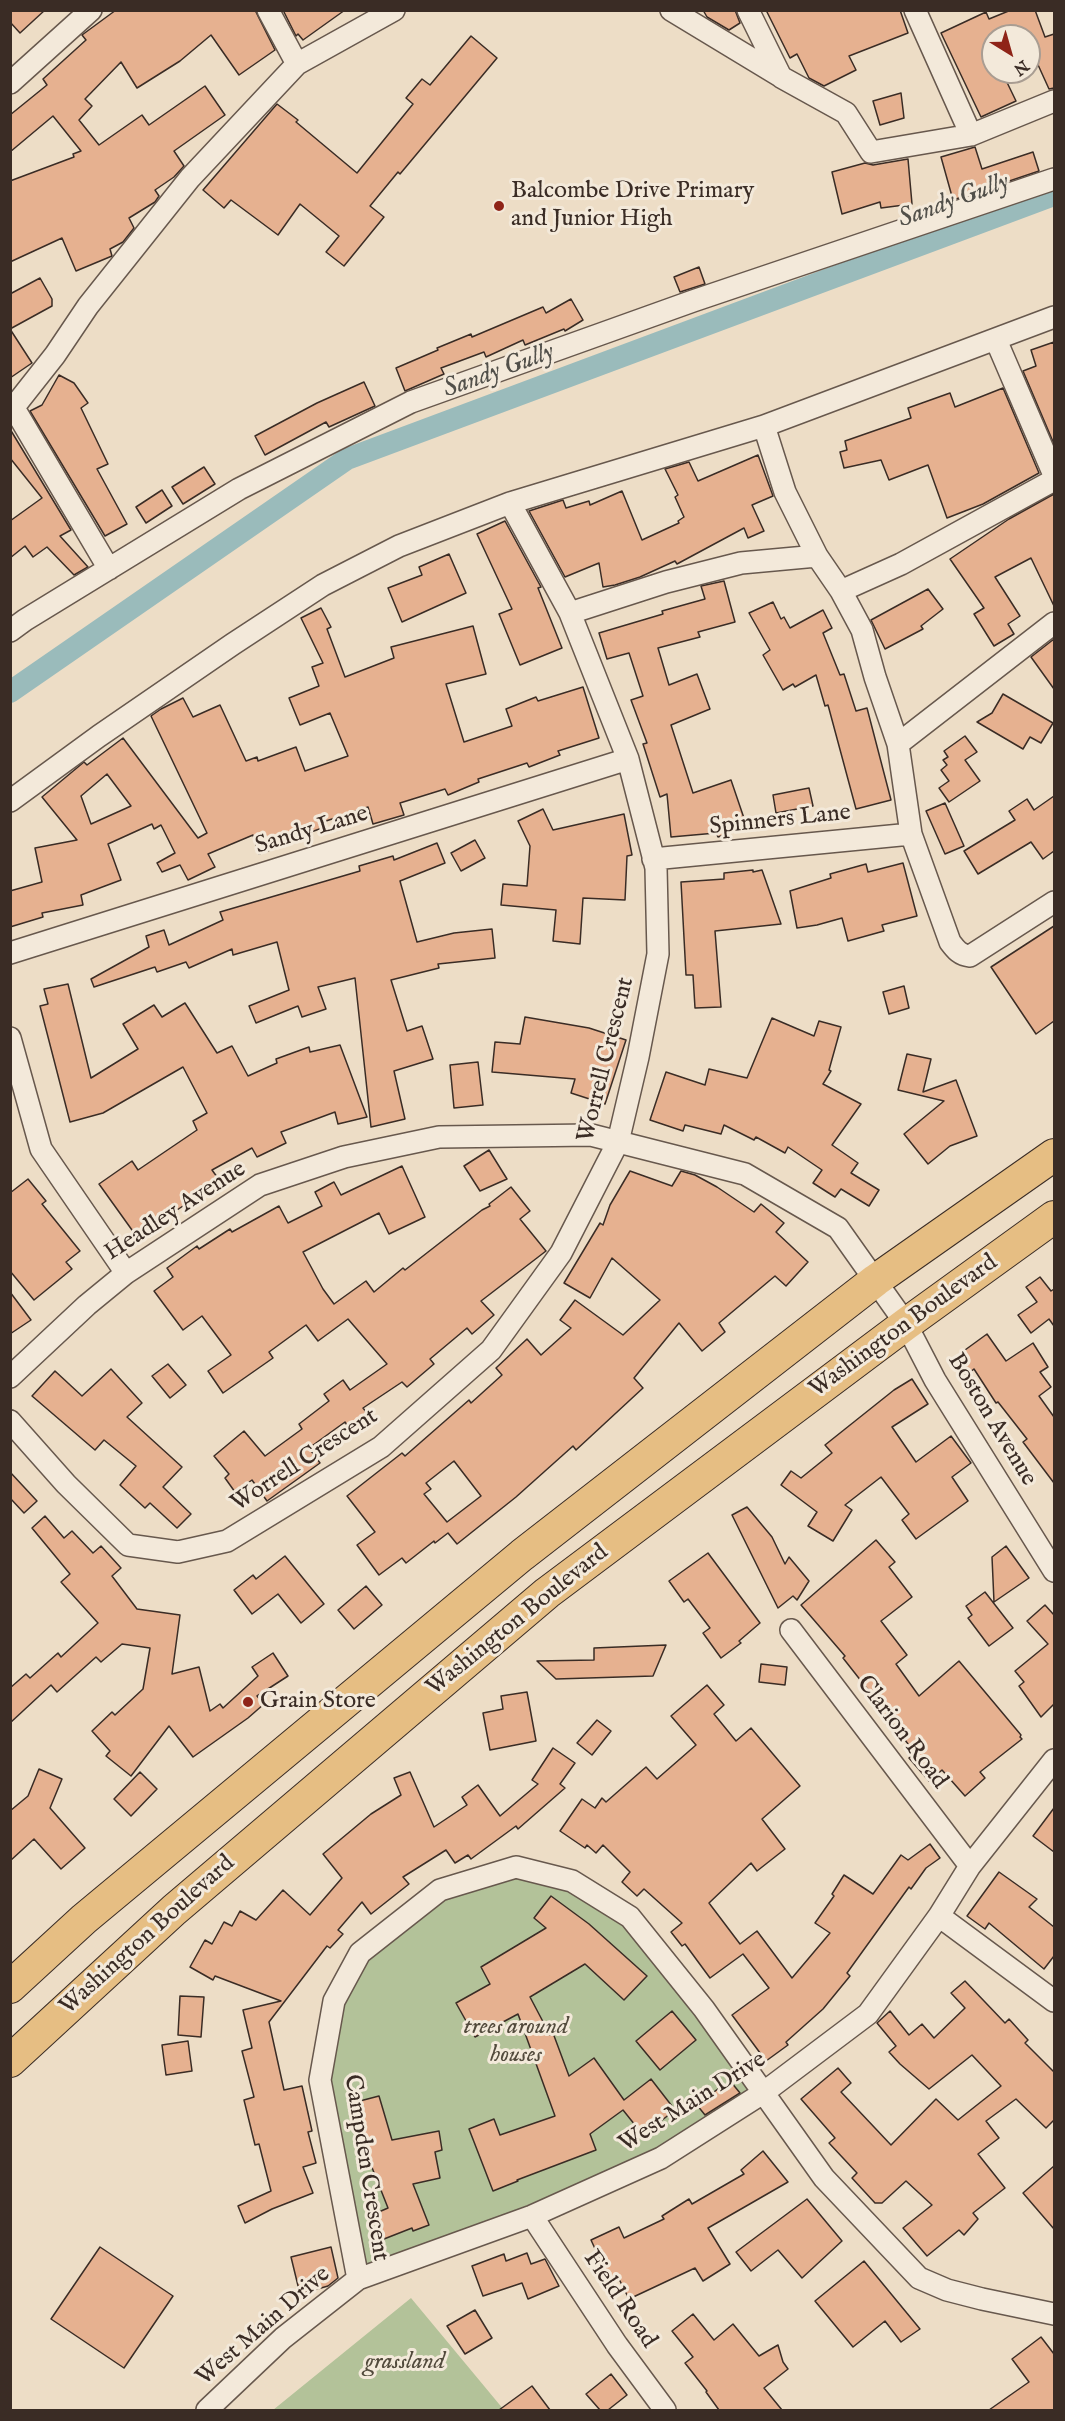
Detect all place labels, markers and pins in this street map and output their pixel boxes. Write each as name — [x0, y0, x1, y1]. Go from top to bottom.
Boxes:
place label: Balcombe Drive Primary and Junior High — [511, 178, 754, 234]
marker: Balcombe Drive Primary and Junior High — [492, 199, 506, 213]
place label: Grain Store — [260, 1688, 376, 1716]
marker: Grain Store — [241, 1695, 255, 1709]

